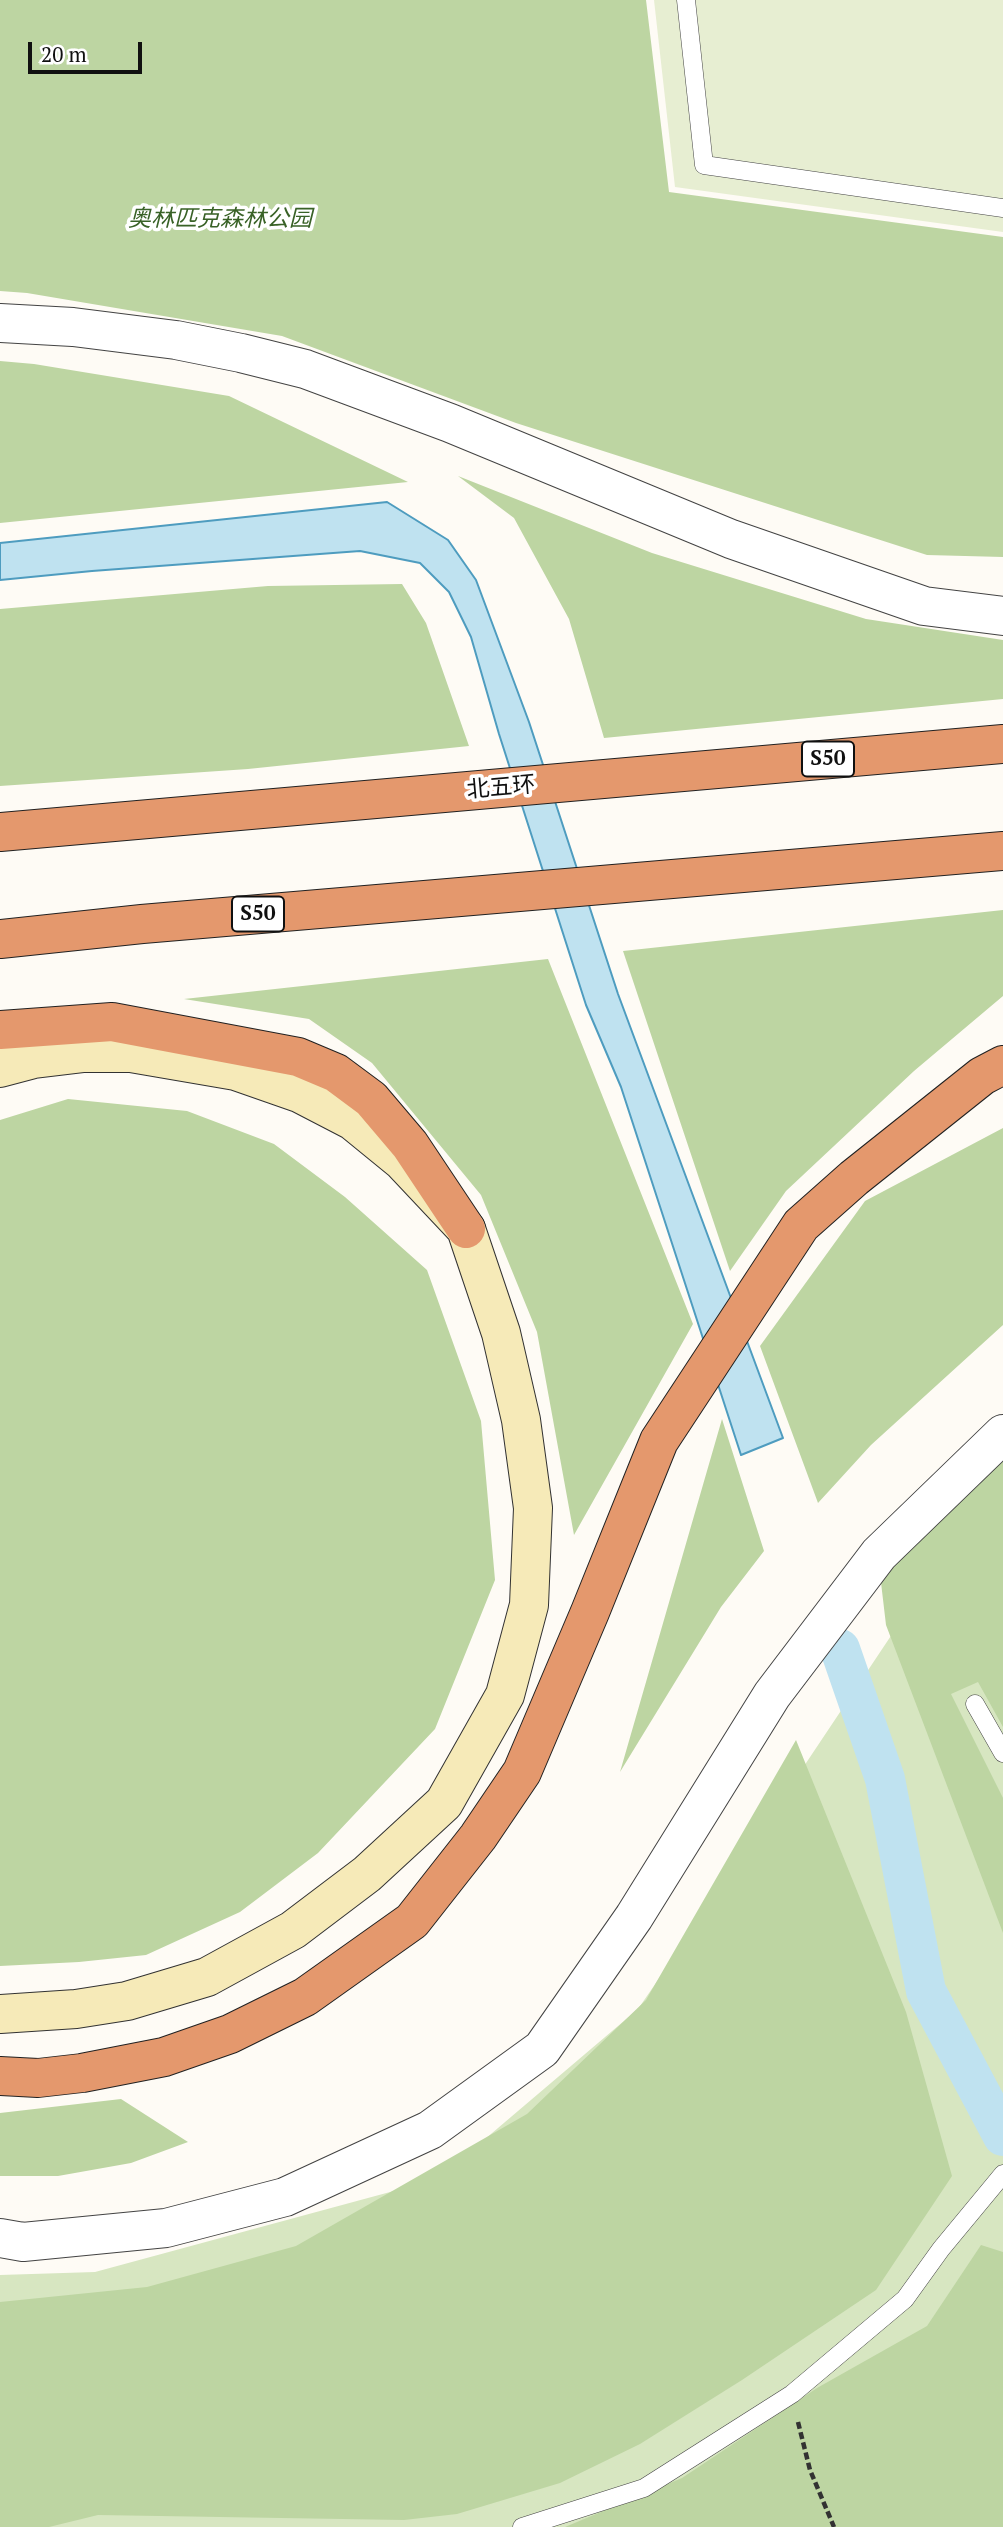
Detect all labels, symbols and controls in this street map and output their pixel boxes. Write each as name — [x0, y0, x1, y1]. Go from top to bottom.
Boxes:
scale bar — [32, 28, 145, 72]
text: 20 m — [41, 40, 87, 68]
park label: 奥林匹克森林公园 — [128, 205, 312, 233]
road number: S50 — [802, 742, 854, 776]
street label: 北五环 — [465, 771, 537, 805]
road number: S50 — [232, 897, 284, 932]

